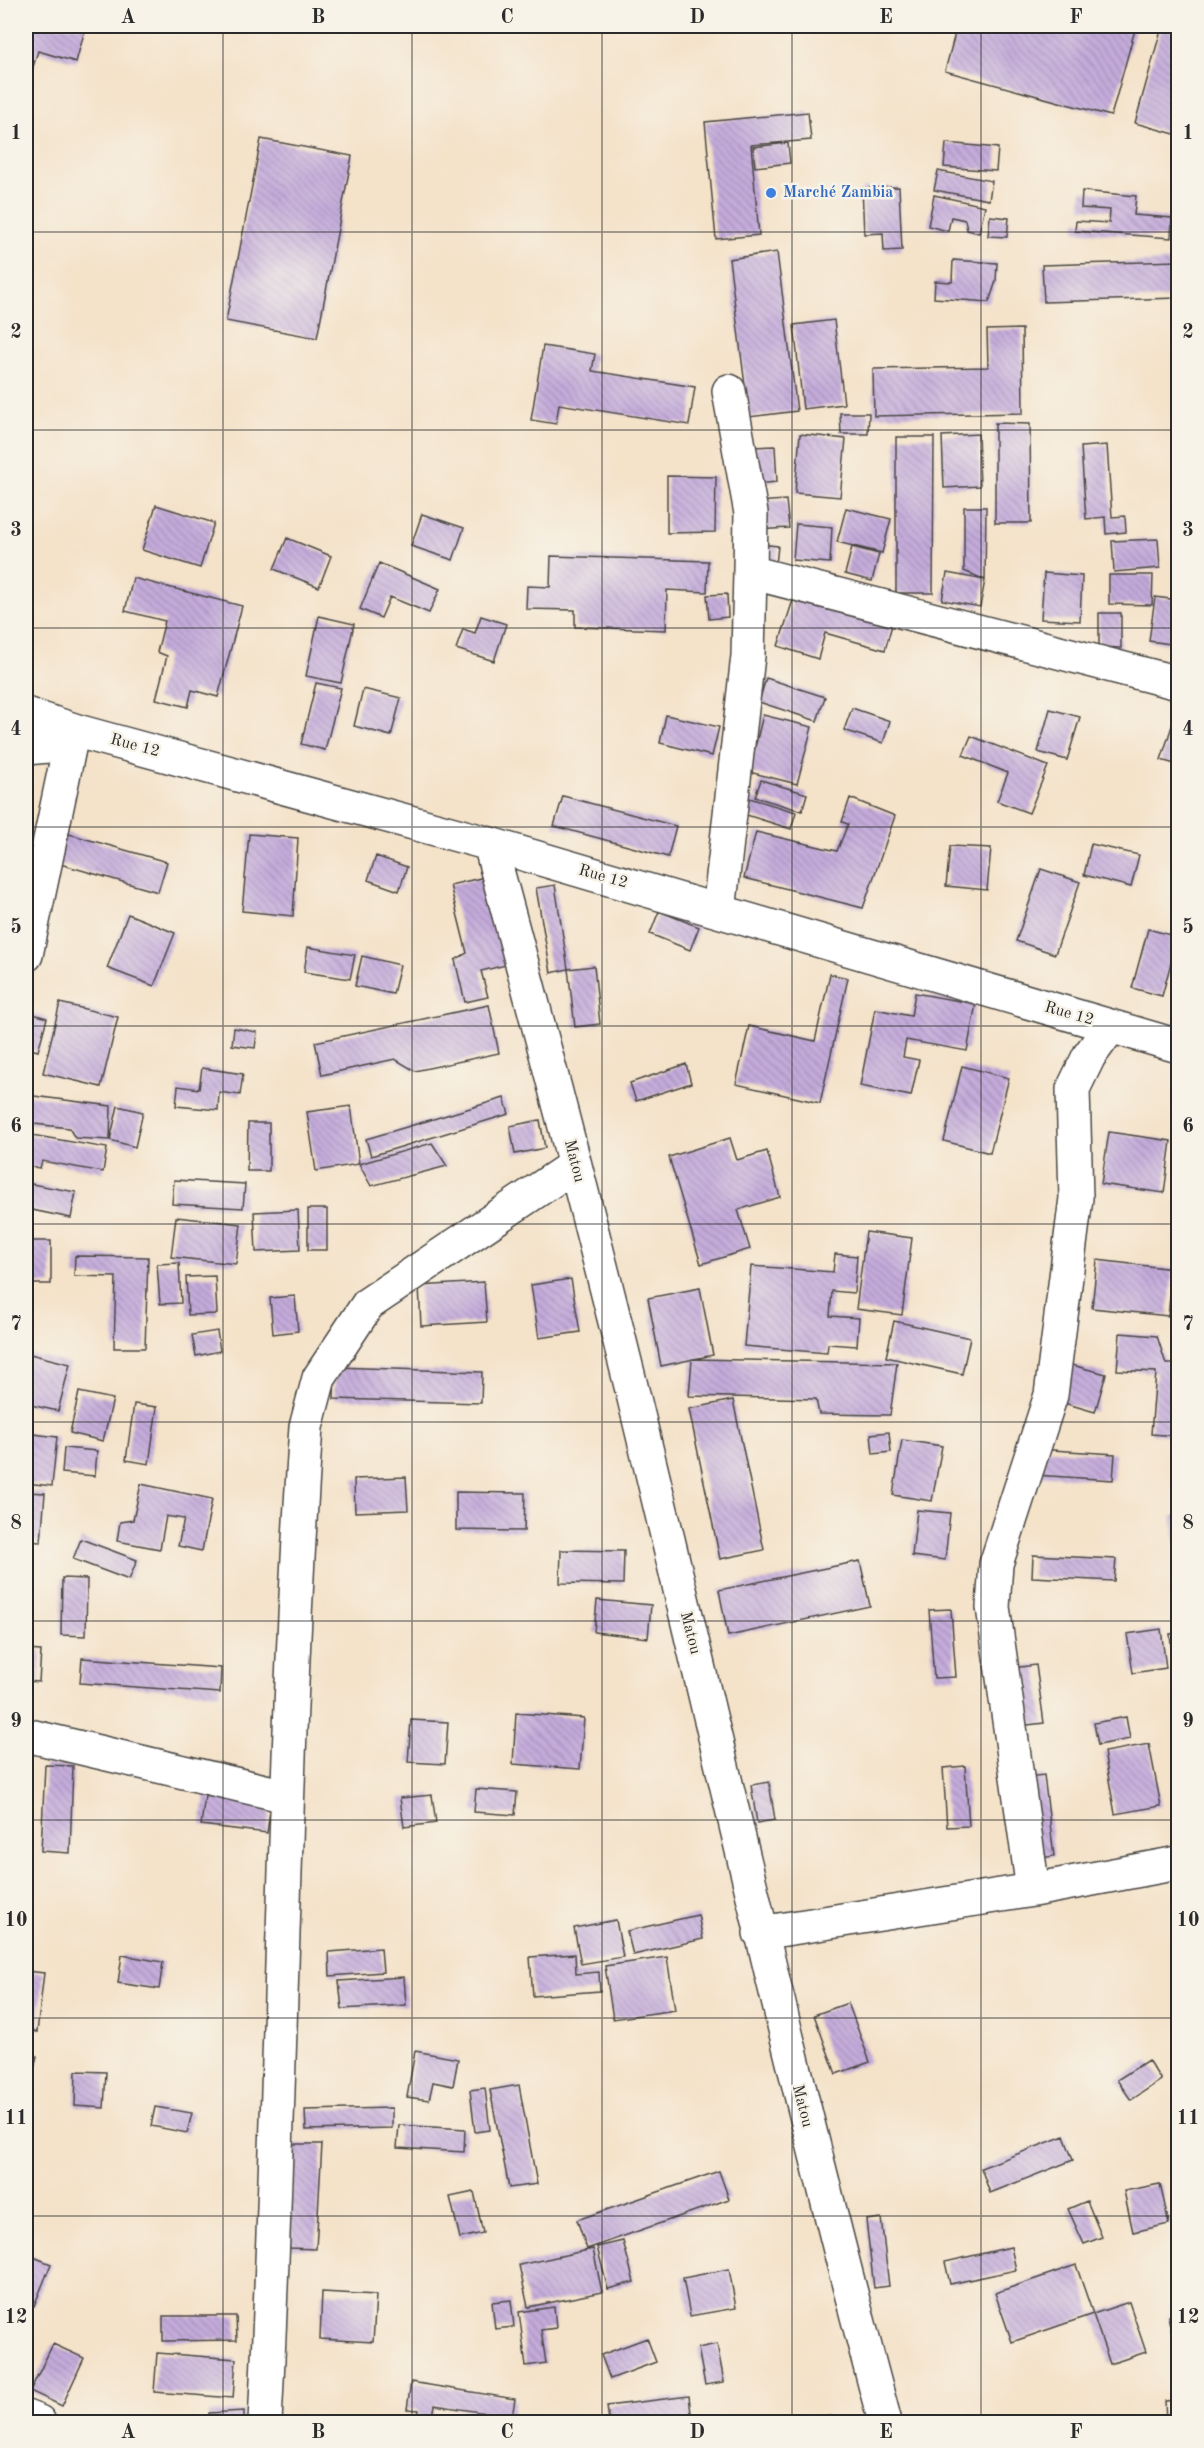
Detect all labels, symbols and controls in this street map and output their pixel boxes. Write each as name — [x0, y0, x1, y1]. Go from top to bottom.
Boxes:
text: A — [120, 8, 136, 28]
text: B — [311, 8, 325, 28]
text: C — [500, 8, 514, 28]
text: D — [689, 8, 705, 28]
text: E — [879, 8, 893, 28]
text: F — [1069, 8, 1083, 28]
text: 1 — [10, 124, 22, 144]
text: 1 — [1182, 124, 1194, 144]
place label: Marché Zambia — [783, 185, 893, 201]
marker: Marché Zambia — [764, 186, 778, 200]
text: 2 — [10, 323, 22, 343]
text: 2 — [1182, 323, 1194, 343]
text: 3 — [10, 521, 22, 541]
text: 3 — [1182, 521, 1194, 541]
text: 4 — [10, 720, 22, 740]
text: 4 — [1182, 720, 1194, 740]
street label: Rue 12 — [109, 732, 161, 760]
street label: Rue 12 — [577, 862, 629, 892]
text: 5 — [10, 917, 22, 938]
text: 5 — [1182, 917, 1194, 938]
street label: Rue 12 — [1043, 999, 1095, 1029]
text: 6 — [10, 1117, 22, 1137]
text: 6 — [1182, 1117, 1194, 1137]
street label: Matou — [561, 1138, 587, 1184]
text: 7 — [10, 1315, 22, 1335]
text: 7 — [1182, 1315, 1194, 1335]
text: 8 — [10, 1514, 22, 1534]
text: 8 — [1182, 1514, 1194, 1534]
street label: Matou — [677, 1610, 703, 1656]
text: 9 — [10, 1712, 22, 1732]
text: 9 — [1182, 1712, 1194, 1732]
text: 10 — [4, 1911, 28, 1931]
text: 10 — [1176, 1911, 1200, 1931]
street label: Matou — [789, 2083, 815, 2129]
text: 11 — [4, 2109, 28, 2129]
text: 11 — [1176, 2109, 1200, 2129]
text: 12 — [4, 2308, 28, 2328]
text: 12 — [1176, 2308, 1200, 2328]
text: A — [120, 2423, 136, 2443]
text: B — [311, 2423, 325, 2443]
text: C — [500, 2423, 514, 2443]
text: D — [689, 2423, 705, 2443]
text: E — [879, 2423, 893, 2443]
text: F — [1069, 2423, 1083, 2443]

